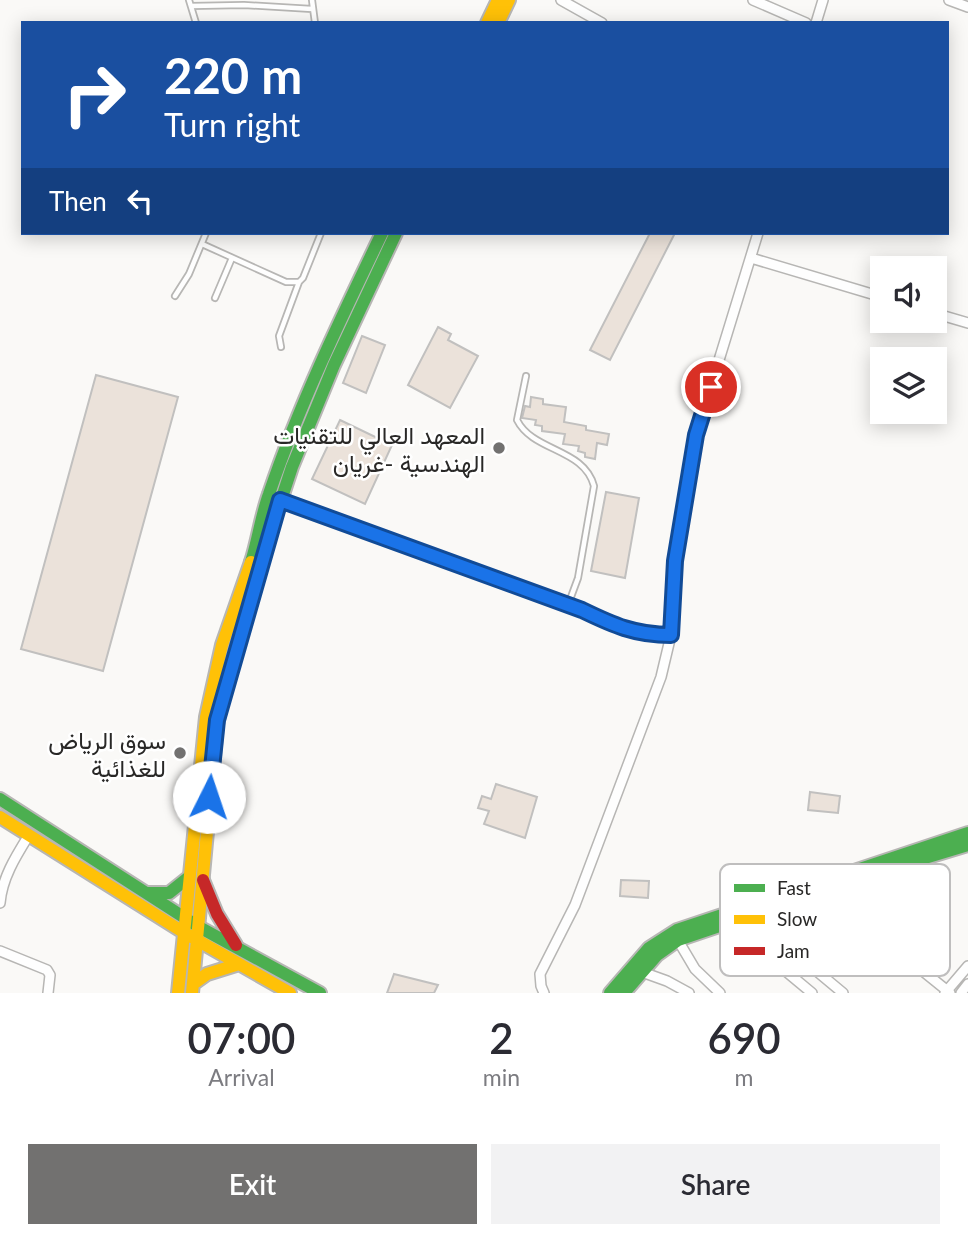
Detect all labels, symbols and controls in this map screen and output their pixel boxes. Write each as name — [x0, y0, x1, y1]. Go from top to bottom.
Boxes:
text: 220 m — [164, 46, 302, 104]
icon: right — [49, 49, 140, 140]
text: Turn right — [164, 105, 300, 144]
icon: left — [121, 182, 159, 220]
text: Then — [49, 185, 107, 217]
map controls — [870, 256, 947, 424]
button: sound — [870, 256, 947, 333]
button: layers — [870, 347, 947, 424]
pin — [681, 357, 741, 417]
icon: arrive — [692, 368, 730, 406]
place label: المعهد العالي للتقنيات الهندسية -غريان — [273, 420, 485, 479]
marker: المعهد العالي للتقنيات الهندسية -غريان — [491, 440, 507, 456]
place label: سوق الرياض للغذائية — [48, 725, 166, 783]
marker: سوق الرياض للغذائية — [172, 745, 188, 761]
position arrow — [172, 760, 246, 834]
legend — [720, 864, 950, 976]
text: Fast — [777, 876, 811, 899]
text: Slow — [777, 907, 817, 930]
text: Jam — [777, 939, 810, 962]
text: 07:00 — [187, 1013, 295, 1063]
text: 2 — [489, 1013, 514, 1063]
text: 690 — [708, 1013, 781, 1063]
text: Arrival — [208, 1063, 275, 1091]
text: min — [483, 1063, 520, 1091]
text: m — [735, 1063, 754, 1091]
button: Exit — [28, 1144, 477, 1224]
button: Share — [491, 1144, 940, 1224]

